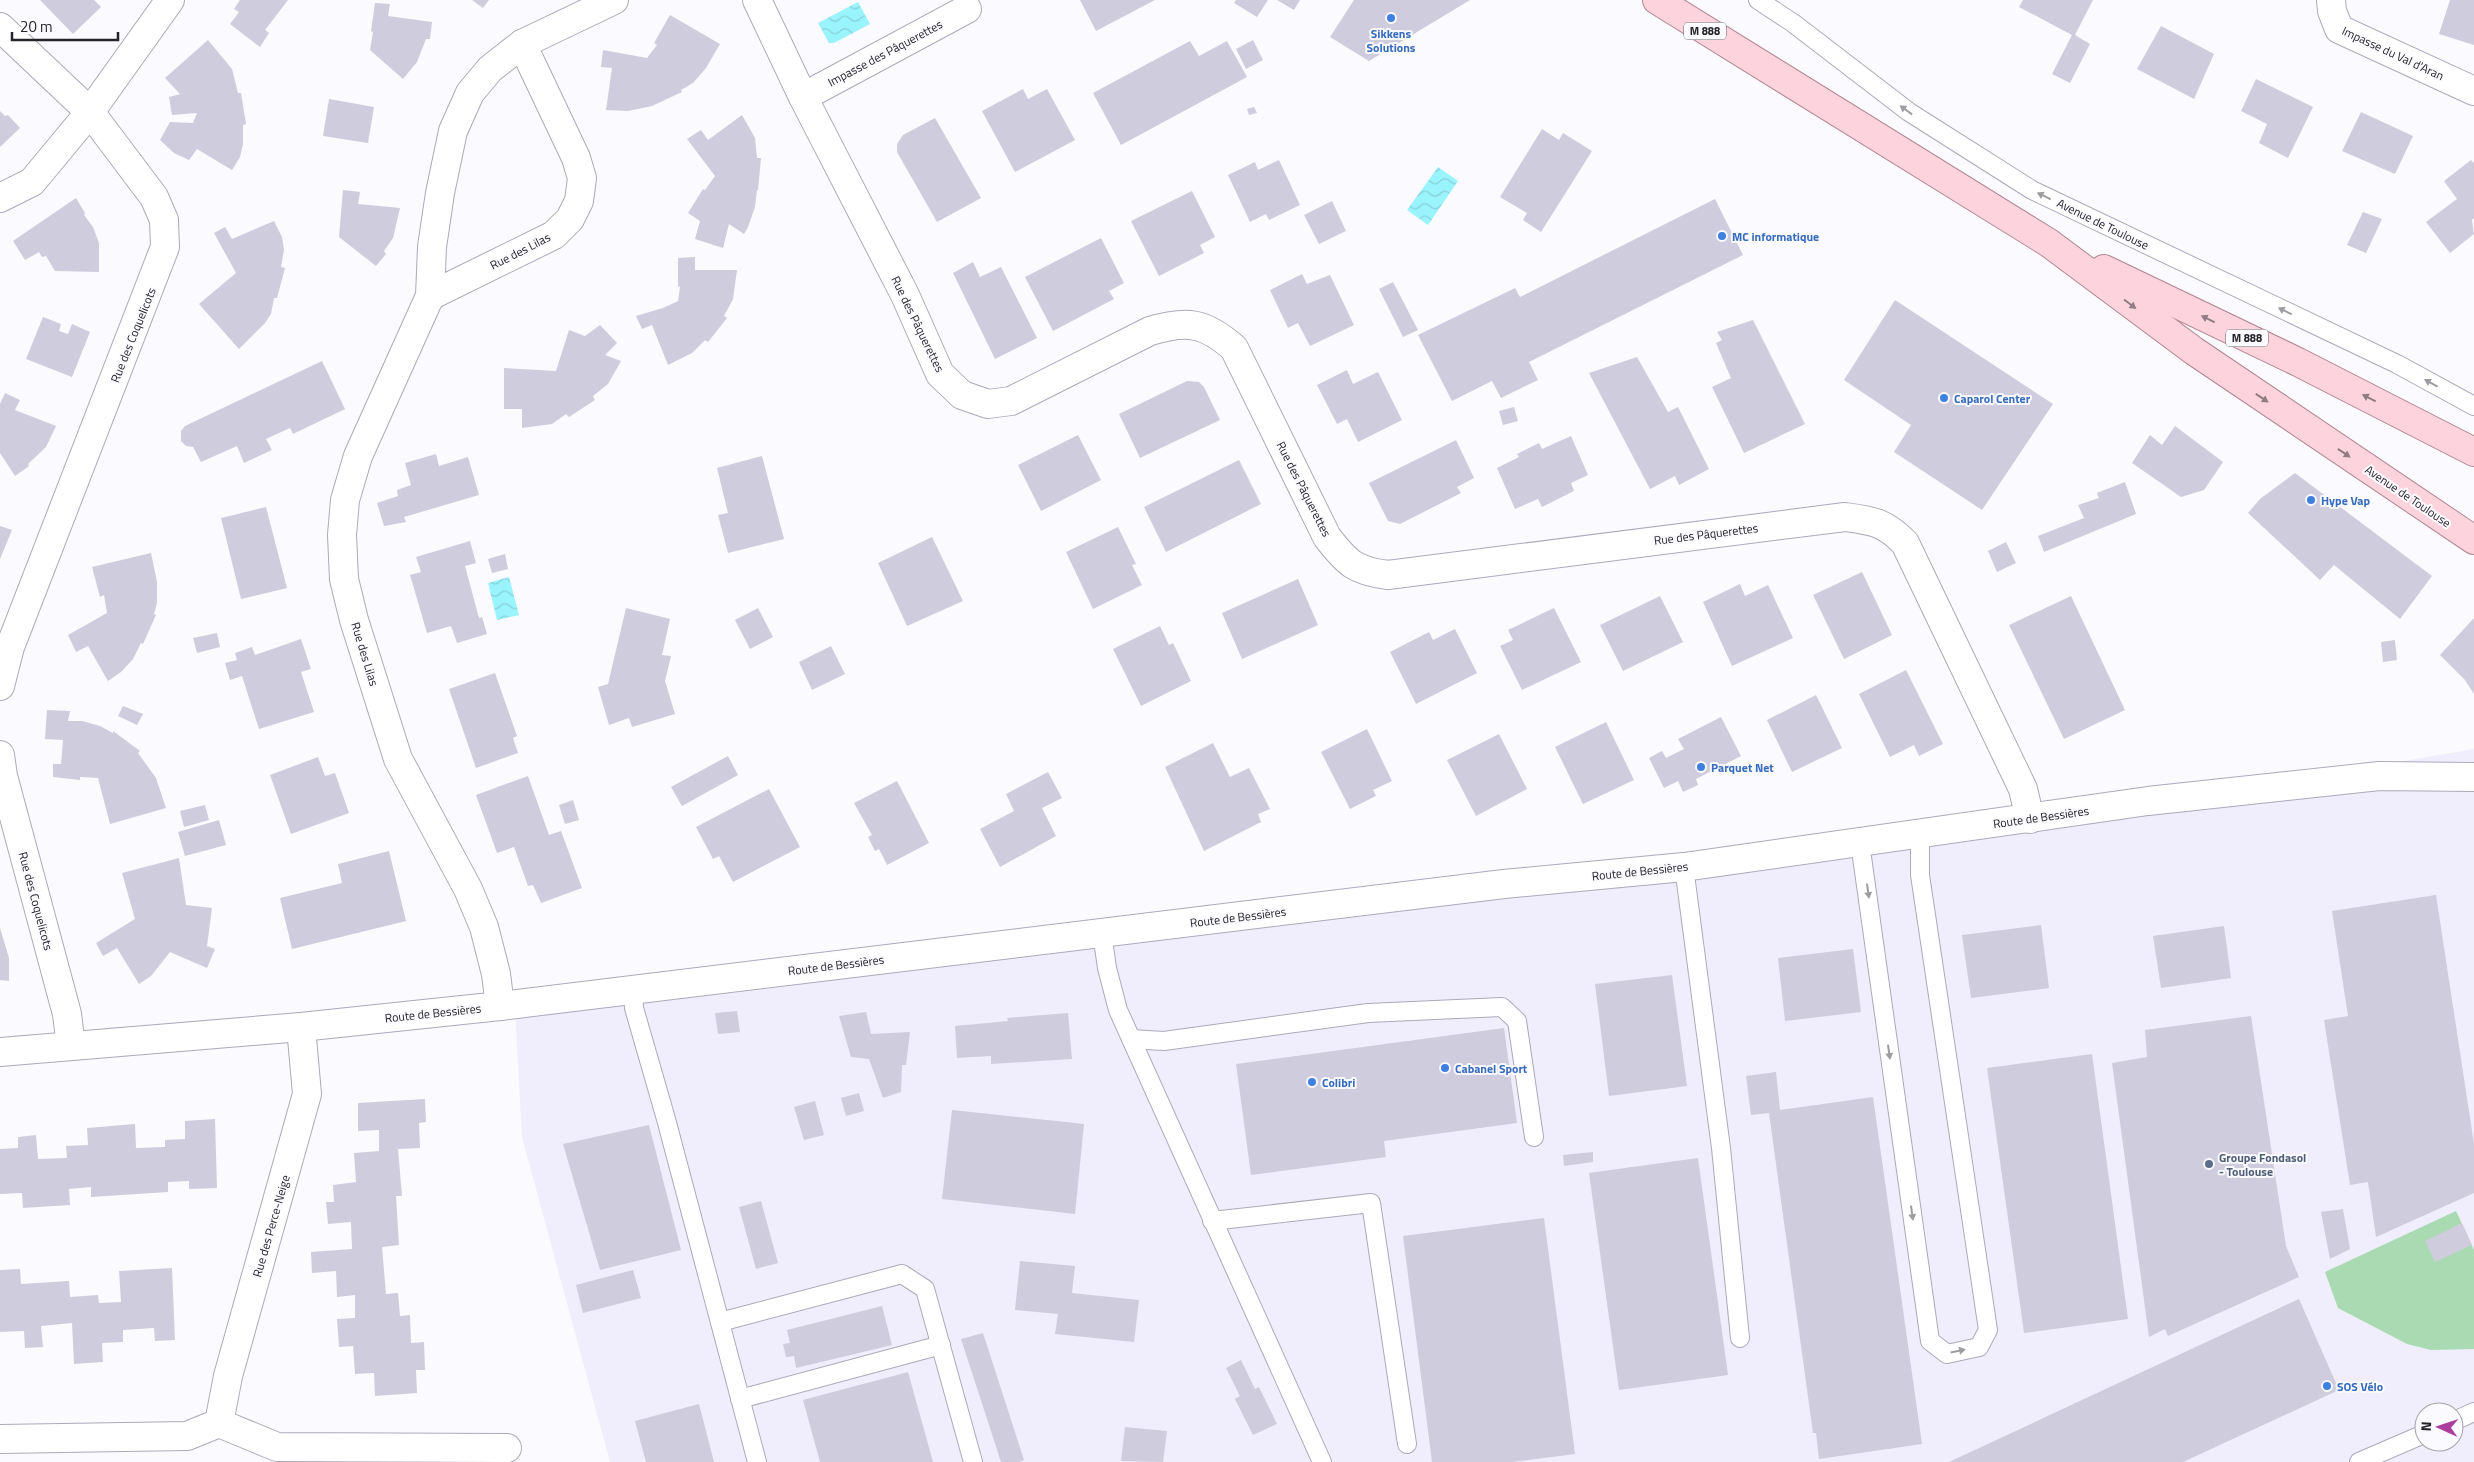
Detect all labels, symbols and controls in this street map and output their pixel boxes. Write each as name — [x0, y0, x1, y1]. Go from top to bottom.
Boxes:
scale bar — [12, 10, 119, 42]
marker: Sikkens Solutions — [1385, 12, 1397, 24]
street label: Impasse des Pâquerettes — [824, 14, 946, 91]
text: 20 m — [20, 15, 53, 38]
street label: Impasse du Val d'Aran — [2339, 21, 2447, 85]
road number: M 888 — [1684, 22, 1726, 40]
place label: Sikkens Solutions — [1367, 24, 1416, 57]
one-way arrow — [1899, 105, 1913, 115]
one-way arrow — [2037, 191, 2051, 199]
street label: Avenue de Toulouse — [2054, 193, 2152, 255]
street label: Rue des Lilas — [486, 227, 554, 274]
place label: MC informatique — [1732, 227, 1819, 246]
marker: MC informatique — [1716, 230, 1728, 242]
street label: Rue des Pâquerettes — [886, 273, 950, 376]
street label: Rue des Coquelicots — [105, 284, 161, 385]
one-way arrow — [2123, 298, 2136, 309]
one-way arrow — [2278, 307, 2293, 316]
one-way arrow — [2201, 315, 2215, 323]
road number: M 888 — [2226, 329, 2268, 346]
one-way arrow — [2424, 379, 2439, 387]
place label: Caparol Center — [1954, 389, 2031, 408]
marker: Caparol Center — [1938, 392, 1950, 404]
one-way arrow — [2256, 393, 2269, 402]
one-way arrow — [2362, 394, 2376, 402]
street label: Rue des Pâquerettes — [1272, 438, 1336, 540]
one-way arrow — [2337, 448, 2351, 457]
street label: Avenue de Toulouse — [2361, 460, 2455, 532]
place label: Hype Vap — [2321, 491, 2371, 510]
marker: Hype Vap — [2305, 494, 2317, 506]
street label: Rue des Pâquerettes — [1653, 518, 1760, 550]
street label: Rue des Lilas — [346, 620, 384, 689]
place label: Parquet Net — [1711, 758, 1774, 777]
marker: Parquet Net — [1695, 761, 1707, 773]
street label: Route de Bessières — [1992, 801, 2091, 833]
street label: Rue des Coquelicots — [14, 850, 58, 953]
street label: Route de Bessières — [1591, 856, 1690, 886]
one-way arrow — [1864, 883, 1872, 899]
street label: Route de Bessières — [1189, 902, 1288, 932]
street label: Route de Bessières — [787, 950, 886, 980]
street label: Route de Bessières — [384, 998, 483, 1028]
one-way arrow — [1885, 1045, 1893, 1061]
place label: Cabanel Sport — [1455, 1059, 1528, 1078]
marker: Cabanel Sport — [1439, 1062, 1451, 1074]
place label: Colibri — [1322, 1073, 1355, 1092]
marker: Colibri — [1306, 1076, 1318, 1088]
place label: Groupe Fondasol - Toulouse — [2219, 1148, 2306, 1181]
marker: Groupe Fondasol - Toulouse — [2203, 1158, 2215, 1170]
street label: Rue des Perce-Neige — [247, 1173, 295, 1279]
one-way arrow — [1908, 1205, 1916, 1221]
one-way arrow — [1951, 1347, 1967, 1355]
place label: SOS Vélo — [2337, 1377, 2383, 1396]
marker: SOS Vélo — [2321, 1380, 2333, 1392]
north arrow — [2414, 1402, 2464, 1452]
text: N — [2415, 1421, 2436, 1432]

